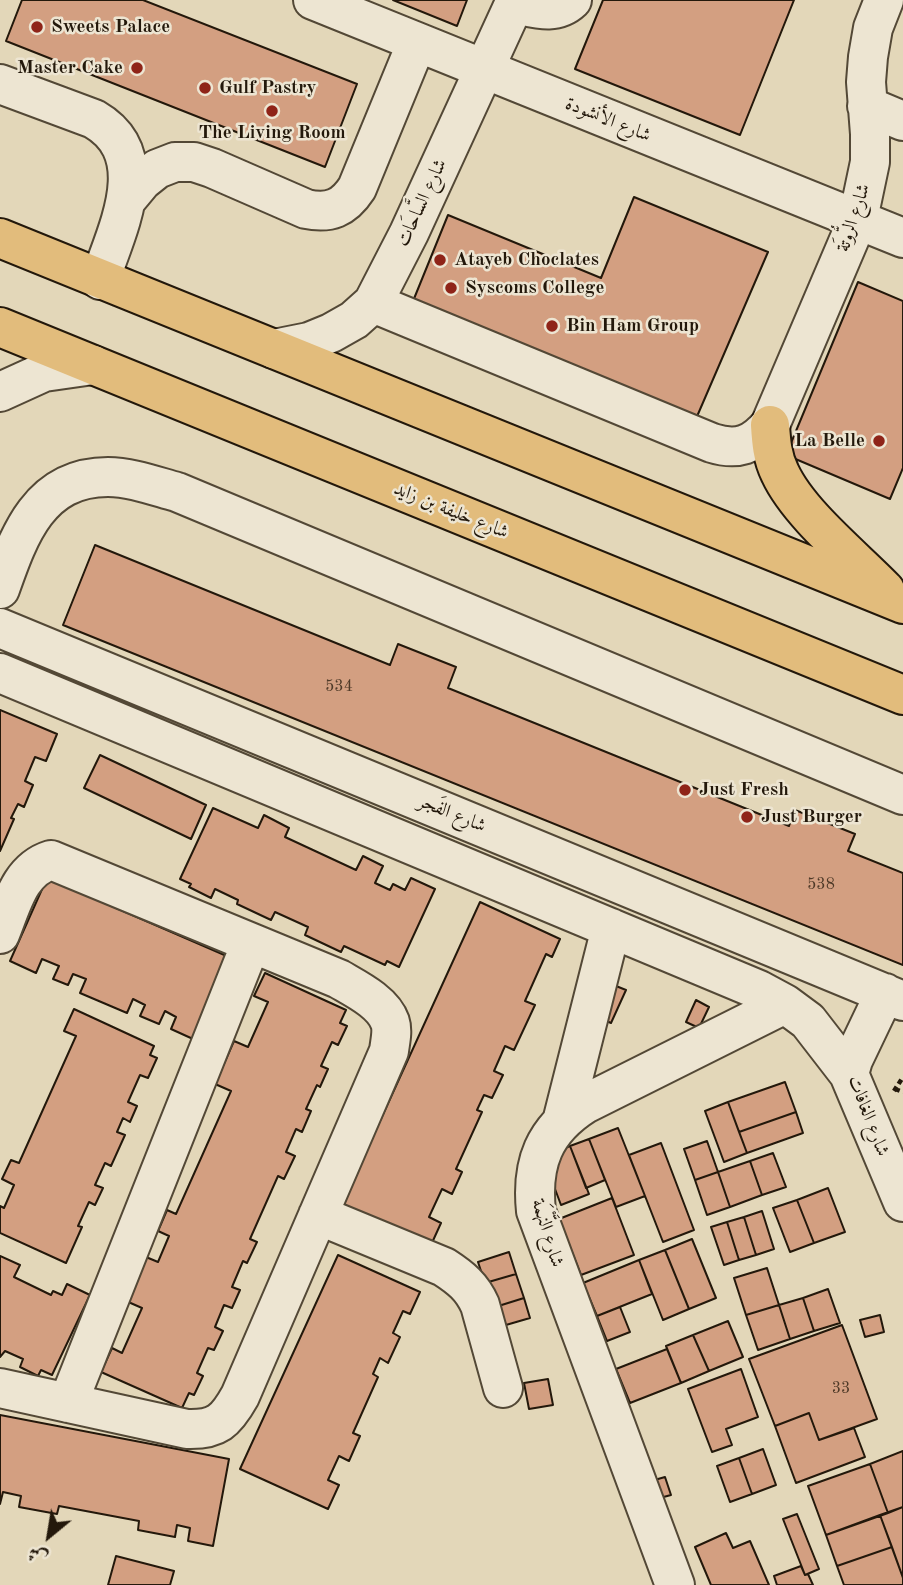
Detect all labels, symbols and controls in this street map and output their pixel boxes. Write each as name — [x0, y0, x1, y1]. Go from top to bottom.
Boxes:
place label: Sweets Palace — [51, 16, 170, 38]
marker: Sweets Palace — [29, 19, 45, 35]
place label: Master Cake — [17, 57, 123, 79]
marker: Master Cake — [129, 60, 145, 76]
place label: Gulf Pastry — [219, 77, 316, 99]
marker: Gulf Pastry — [197, 80, 213, 96]
street label: شارع الأنشودة — [562, 93, 654, 147]
marker: The Living Room — [264, 103, 280, 119]
place label: The Living Room — [198, 122, 346, 144]
street label: شارع السَّاحَات — [392, 155, 452, 251]
street label: شارع الرُّوتَة — [832, 181, 876, 255]
place label: Atayeb Choclates — [454, 249, 599, 271]
marker: Atayeb Choclates — [432, 252, 448, 268]
place label: Syscoms College — [465, 277, 604, 299]
marker: Syscoms College — [443, 280, 459, 296]
place label: Bin Ham Group — [566, 315, 699, 337]
marker: Bin Ham Group — [544, 318, 560, 334]
place label: La Belle — [794, 430, 865, 452]
marker: La Belle — [871, 433, 887, 449]
street label: شارع خليفة بن زايد — [390, 478, 512, 544]
house number: 534 — [325, 677, 353, 697]
place label: Just Fresh — [699, 779, 789, 801]
marker: Just Fresh — [677, 782, 693, 798]
street label: شارع الفَجر — [415, 790, 489, 838]
place label: Just Burger — [761, 806, 862, 828]
marker: Just Burger — [739, 809, 755, 825]
house number: 538 — [807, 875, 835, 895]
street label: شارع الغافات — [842, 1072, 894, 1160]
street label: شارع النَّهْمَة — [526, 1196, 568, 1270]
house number: 33 — [832, 1379, 850, 1399]
north arrow — [14, 1501, 84, 1571]
text: ش — [25, 1542, 51, 1568]

